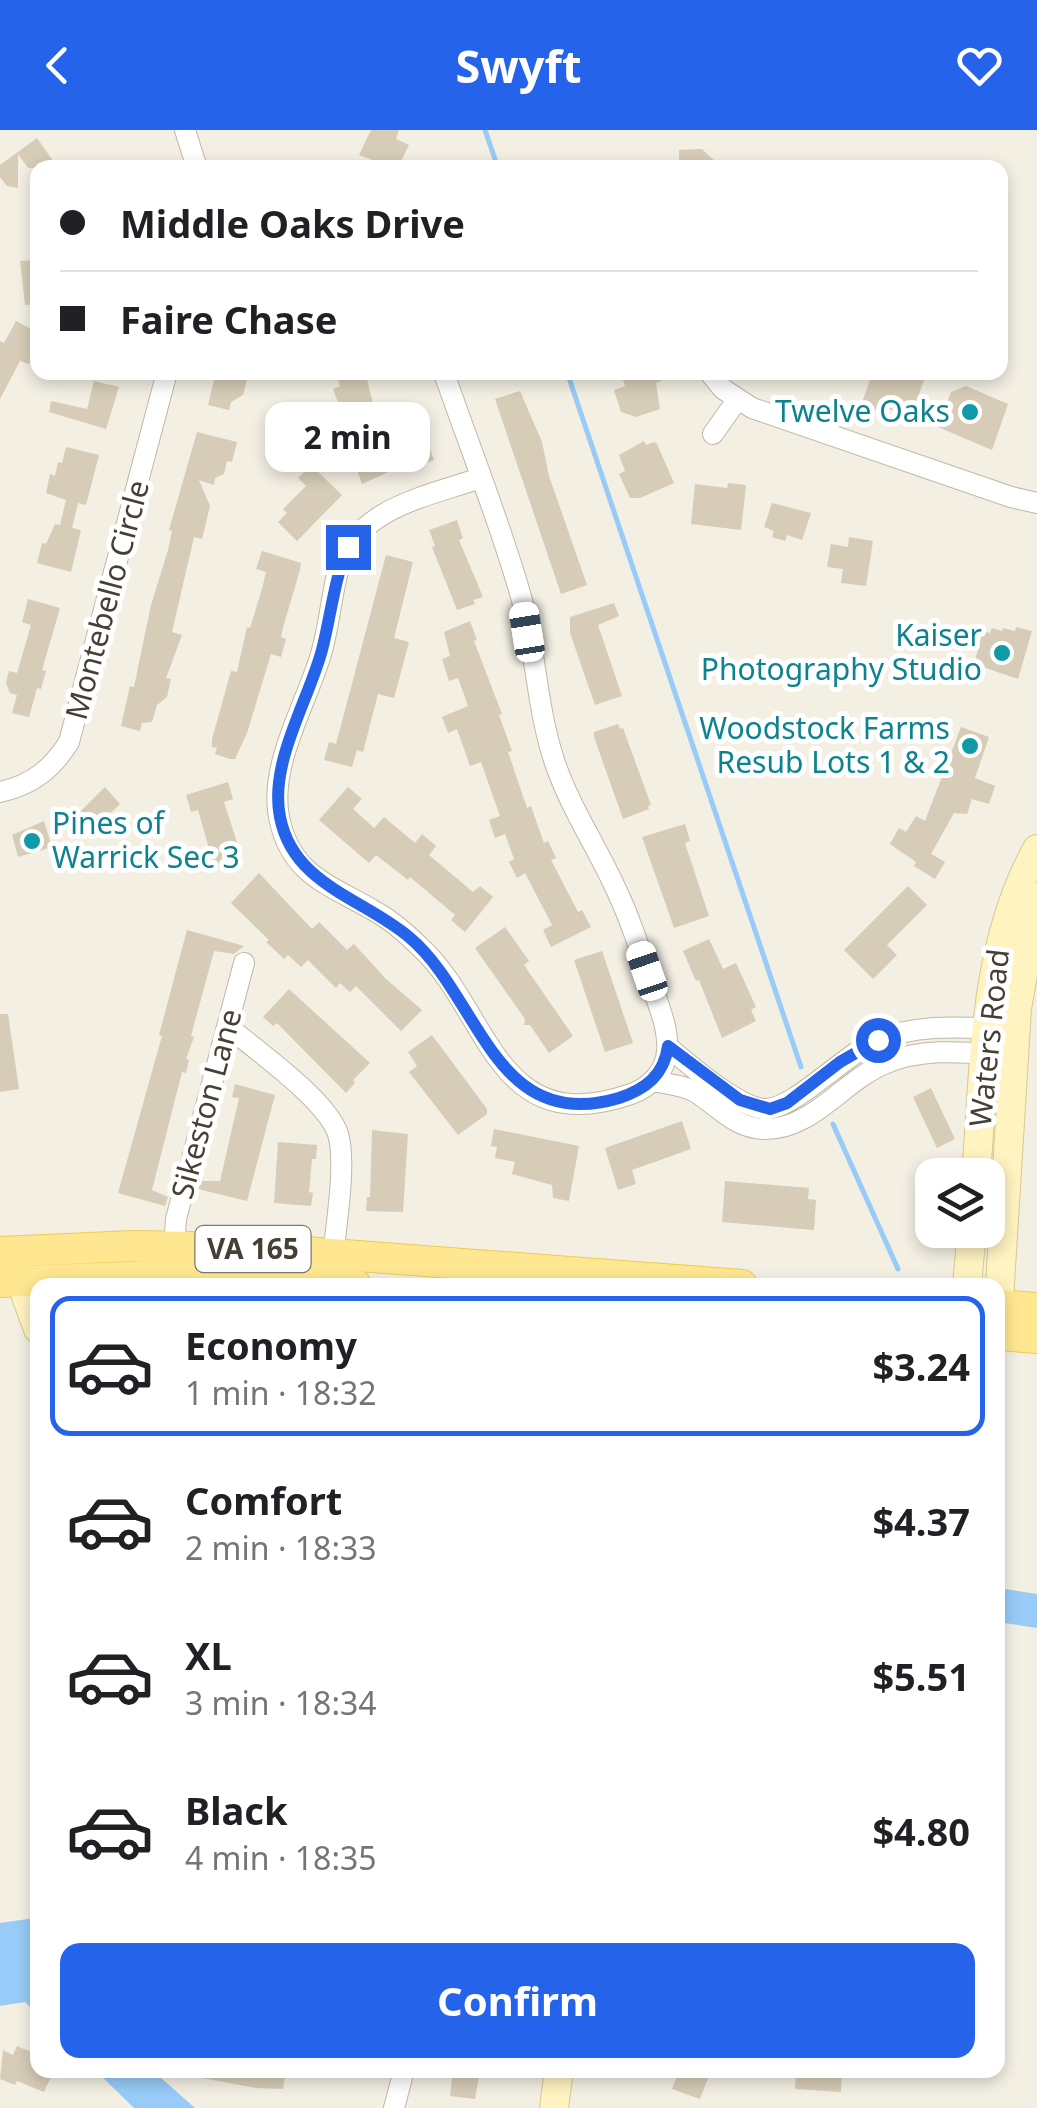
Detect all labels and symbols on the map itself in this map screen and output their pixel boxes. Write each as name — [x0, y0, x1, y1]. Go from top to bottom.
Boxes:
place label: Twelve Oaks — [775, 390, 950, 431]
marker: Twelve Oaks — [959, 401, 981, 423]
callout: 2 min — [266, 402, 430, 472]
street label: Montebello Circle — [55, 475, 158, 724]
route end — [326, 525, 371, 570]
car — [507, 600, 547, 664]
place label: Kaiser Photography Studio — [701, 614, 982, 689]
marker: Kaiser Photography Studio — [991, 642, 1013, 664]
place label: Woodstock Farms Resub Lots 1 & 2 — [699, 707, 950, 782]
marker: Woodstock Farms Resub Lots 1 & 2 — [959, 735, 981, 757]
place label: Pines of Warrick Sec 3 — [52, 802, 240, 877]
marker: Pines of Warrick Sec 3 — [21, 830, 43, 852]
car — [623, 938, 671, 1004]
street label: Waters Road — [959, 947, 1018, 1129]
street label: Sikeston Lane — [161, 1004, 251, 1203]
route start — [856, 1018, 901, 1063]
road number: VA 165 — [196, 1226, 310, 1272]

